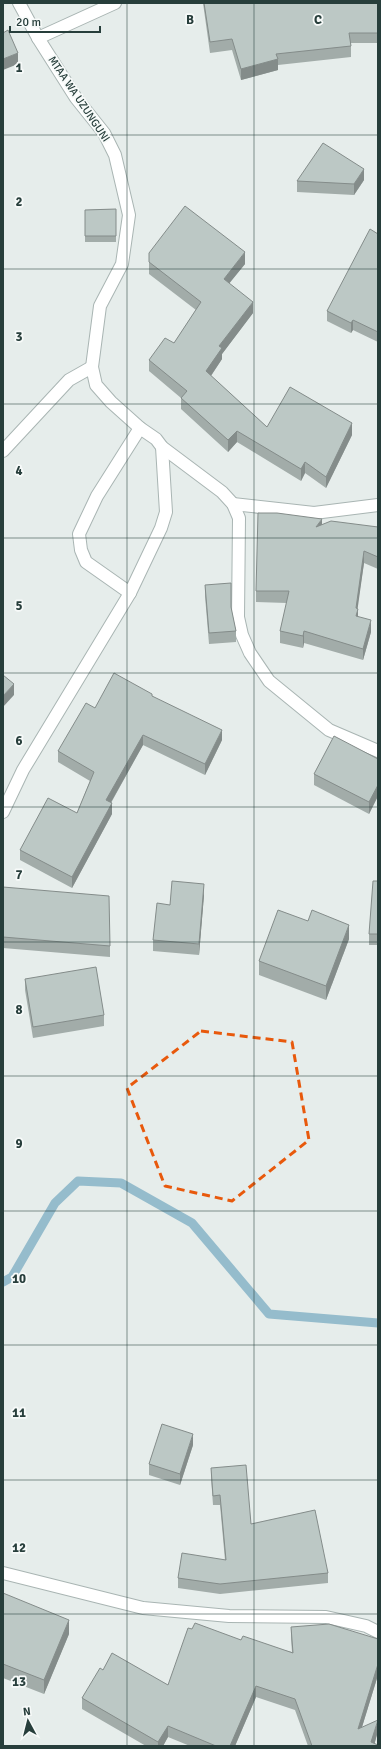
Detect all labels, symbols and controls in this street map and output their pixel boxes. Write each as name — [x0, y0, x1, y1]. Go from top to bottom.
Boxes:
scale bar — [10, 8, 100, 34]
text: B — [186, 12, 194, 28]
text: C — [314, 12, 322, 28]
text: 20 m — [16, 15, 41, 30]
street label: MTAA WA UZUNGUNI — [45, 54, 113, 144]
text: 1 — [15, 60, 23, 76]
text: 2 — [15, 194, 23, 210]
text: 3 — [15, 329, 23, 345]
text: 4 — [15, 463, 23, 479]
text: 5 — [15, 598, 23, 614]
text: 6 — [15, 733, 23, 749]
text: 7 — [15, 867, 23, 883]
text: 8 — [15, 1002, 23, 1018]
text: 9 — [15, 1136, 23, 1152]
text: 10 — [12, 1271, 26, 1287]
text: 11 — [12, 1405, 26, 1421]
text: 12 — [12, 1540, 26, 1556]
text: 13 — [12, 1674, 26, 1690]
north arrow — [8, 1701, 48, 1741]
text: N — [22, 1705, 31, 1718]

